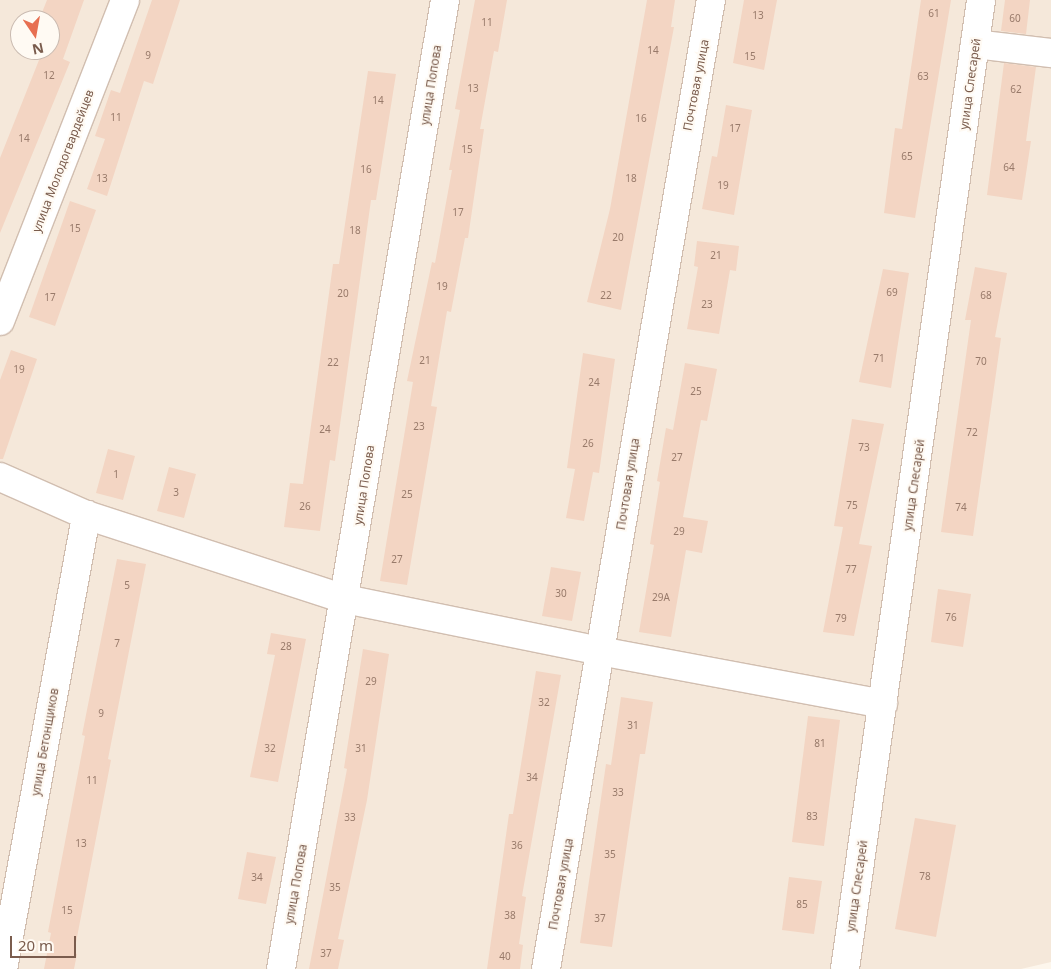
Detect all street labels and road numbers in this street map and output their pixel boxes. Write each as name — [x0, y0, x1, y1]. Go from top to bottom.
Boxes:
street label: улица Слесарей — [956, 37, 984, 131]
street label: Почтовая улица — [680, 38, 712, 132]
street label: улица Попова — [418, 44, 444, 126]
street label: улица Молодогвардейцев — [29, 88, 97, 234]
street label: Почтовая улица — [614, 437, 642, 531]
street label: улица Слесарей — [900, 438, 928, 532]
street label: улица Попова — [351, 444, 377, 526]
street label: улица Бетонщиков — [28, 687, 62, 797]
street label: Почтовая улица — [546, 837, 576, 931]
street label: улица Слесарей — [843, 839, 871, 933]
street label: улица Попова — [282, 843, 310, 925]

